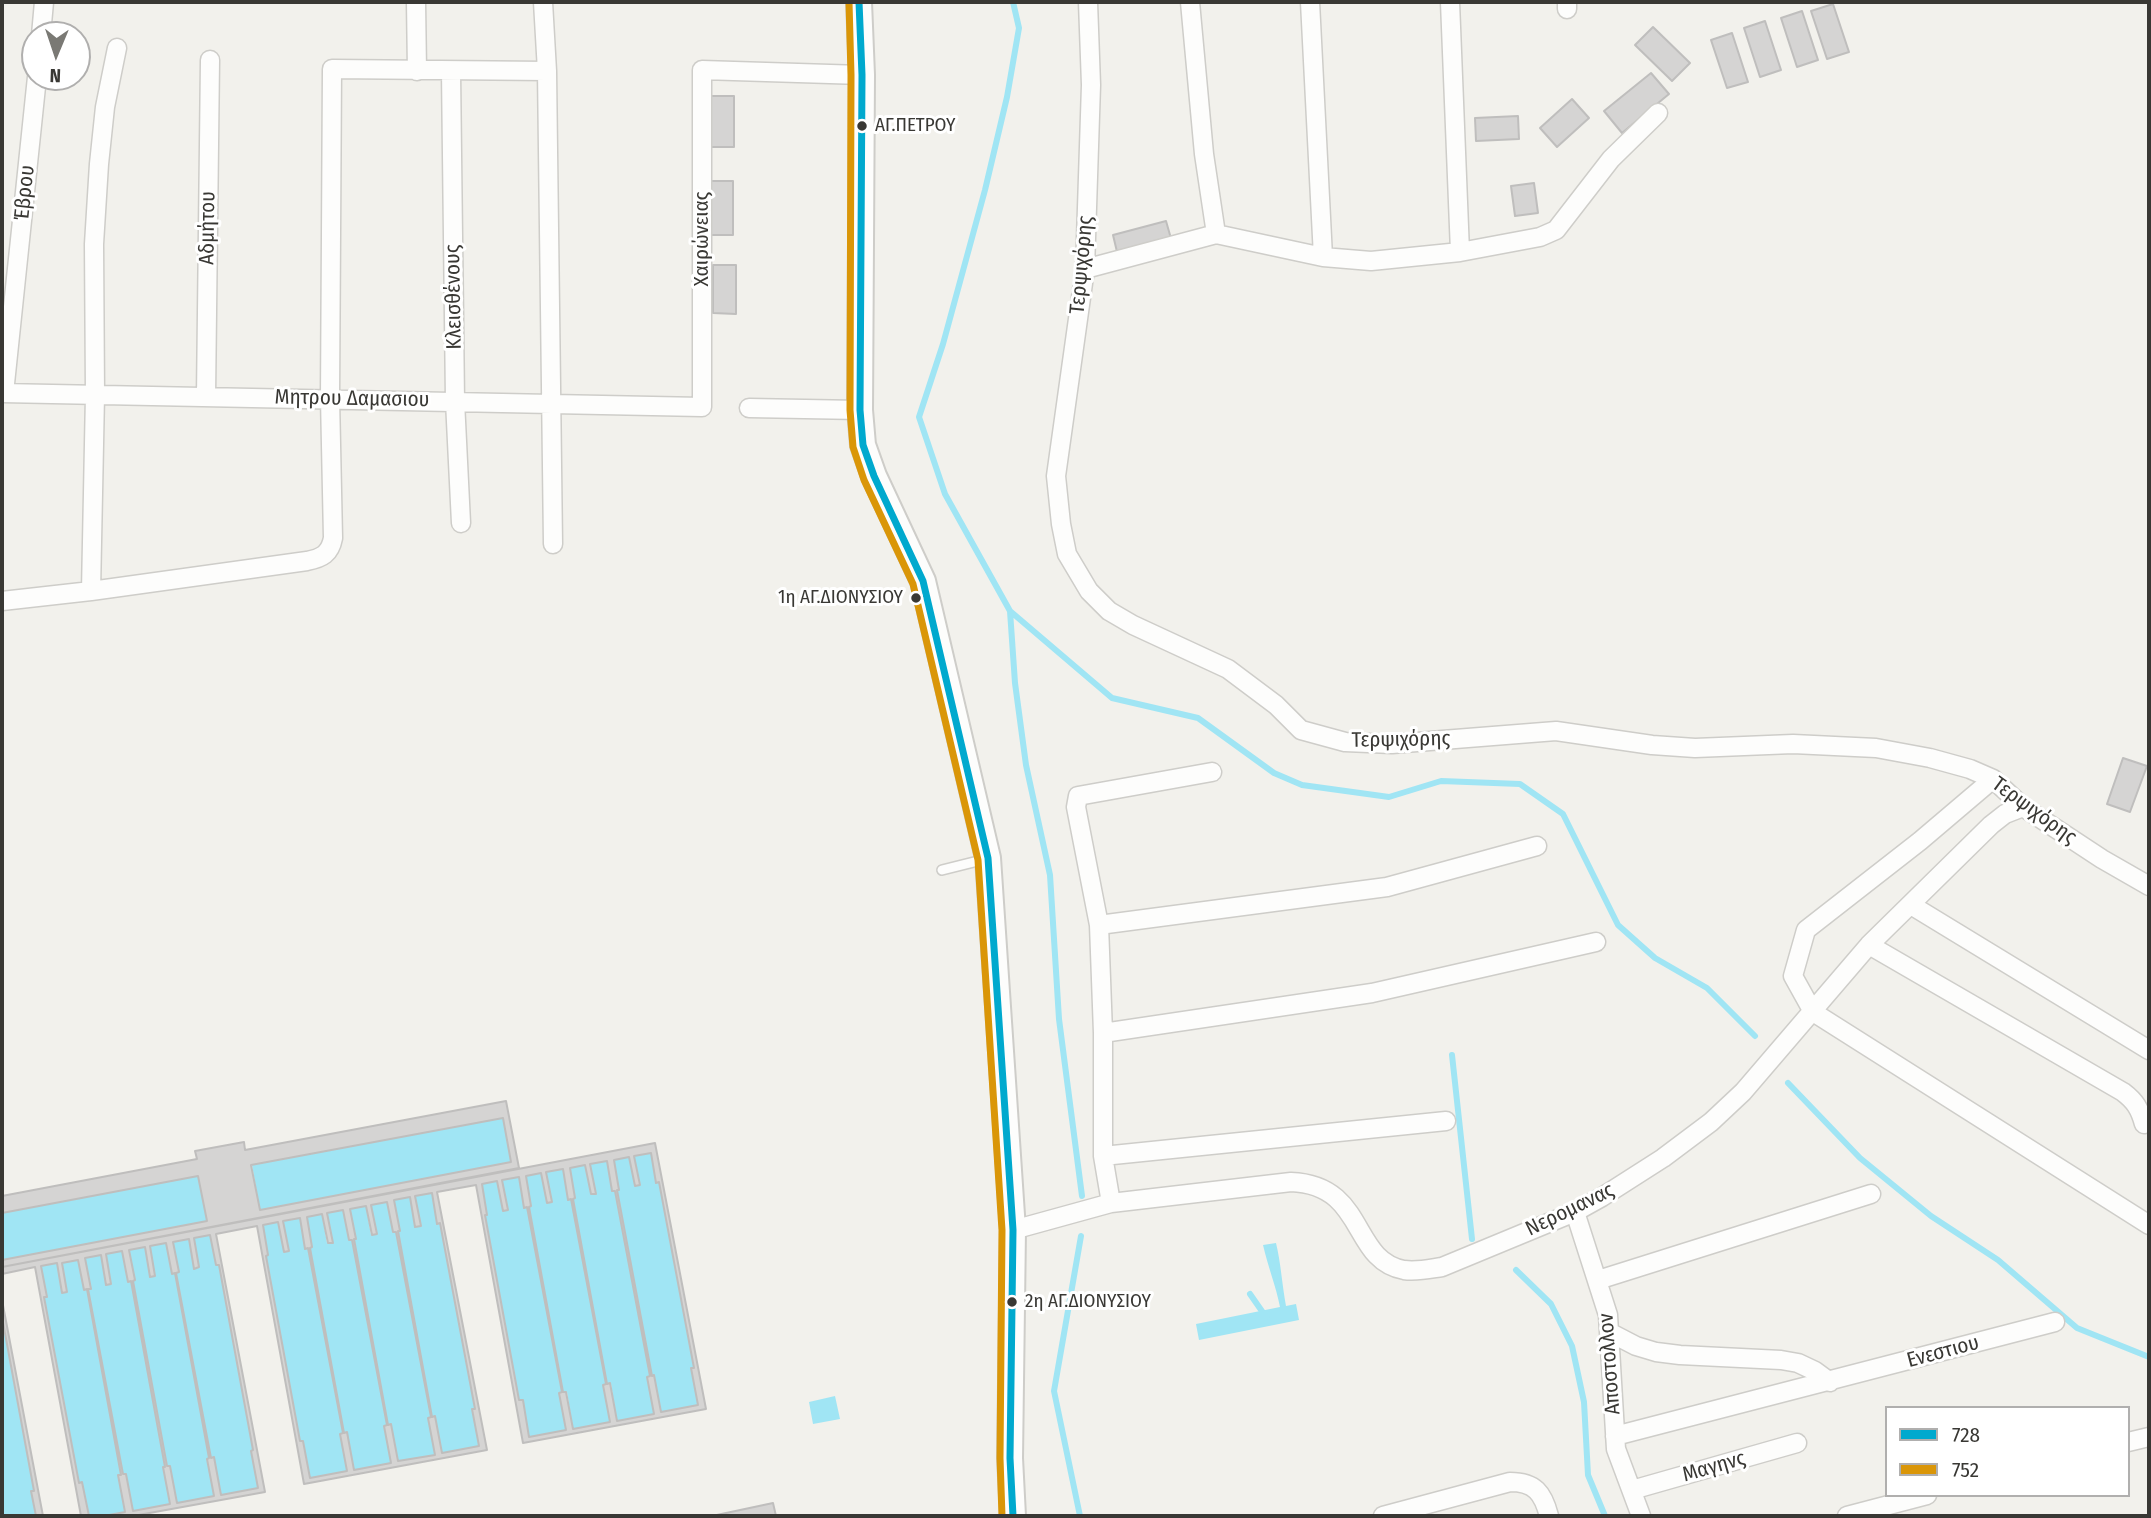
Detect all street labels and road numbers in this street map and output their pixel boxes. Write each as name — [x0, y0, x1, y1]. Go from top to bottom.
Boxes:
street label: Έβρου — [10, 164, 40, 222]
street label: Αδμήτου — [195, 191, 221, 265]
street label: Χαιρώνειας — [689, 192, 715, 286]
street label: Τερψιχόρης — [1065, 215, 1099, 315]
street label: Κλεισθένους — [440, 244, 468, 350]
street label: Μητρου Δαμασιου — [274, 385, 430, 413]
street label: Τερψιχόρης — [1352, 727, 1450, 753]
street label: Τερψιχόρης — [1987, 772, 2081, 850]
street label: Νερομανας — [1522, 1178, 1618, 1242]
street label: Αποστολλον — [1594, 1312, 1626, 1416]
street label: Ενεστιου — [1904, 1330, 1982, 1374]
street label: Μαγηνς — [1680, 1446, 1748, 1488]

